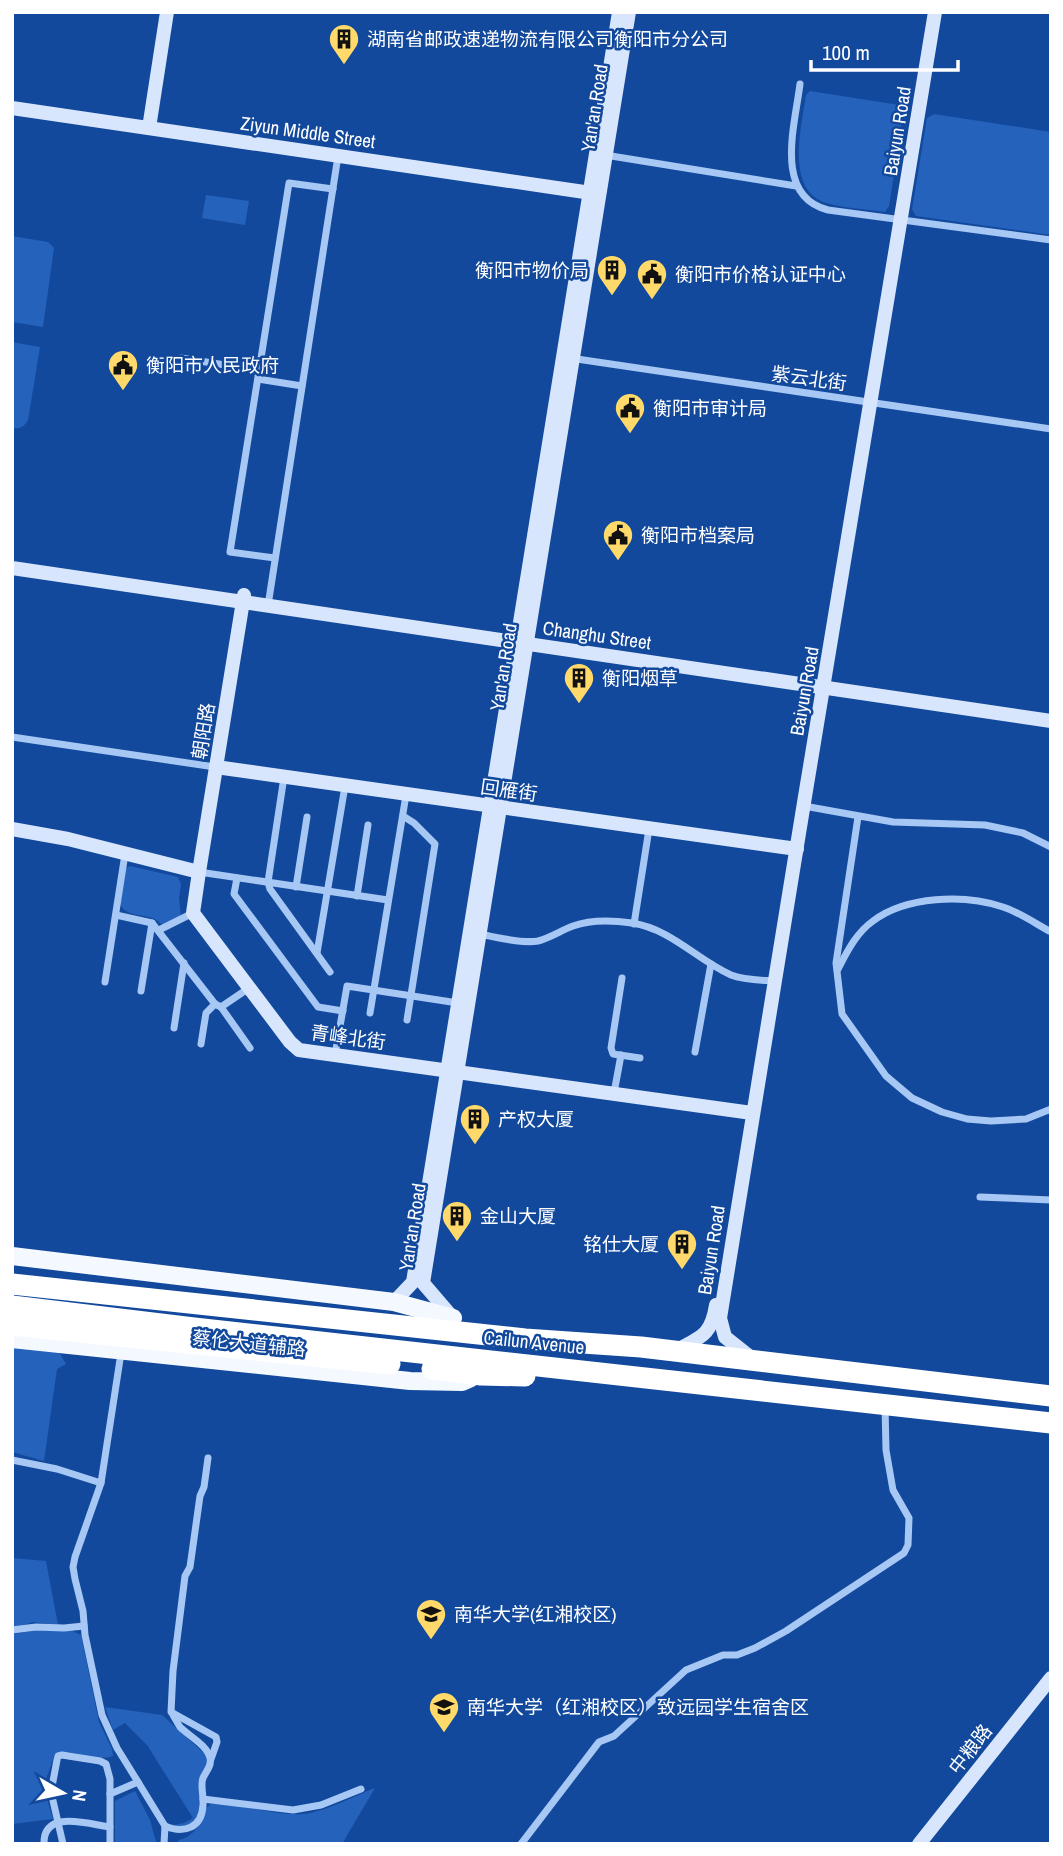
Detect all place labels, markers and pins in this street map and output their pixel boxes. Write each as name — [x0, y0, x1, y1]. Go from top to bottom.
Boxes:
building icon: 湖南省邮政速递物流有限公司衡阳市分公司 — [327, 22, 361, 66]
place label: 湖南省邮政速递物流有限公司衡阳市分公司 — [367, 26, 728, 52]
building icon: 衡阳市物价局 — [595, 253, 629, 297]
place label: 衡阳市物价局 — [475, 257, 589, 283]
public building icon: 衡阳市价格认证中心 — [635, 257, 669, 301]
place label: 衡阳市价格认证中心 — [675, 261, 846, 287]
public building icon: 衡阳市人民政府 — [106, 348, 140, 392]
place label: 衡阳市人民政府 — [146, 352, 279, 378]
public building icon: 衡阳市审计局 — [613, 391, 647, 435]
place label: 衡阳市审计局 — [653, 395, 767, 421]
public building icon: 衡阳市档案局 — [601, 518, 635, 562]
place label: 衡阳市档案局 — [641, 522, 755, 548]
building icon: 衡阳烟草 — [562, 661, 596, 705]
place label: 衡阳烟草 — [602, 665, 678, 691]
building icon: 产权大厦 — [458, 1102, 492, 1146]
place label: 产权大厦 — [498, 1106, 574, 1132]
building icon: 金山大厦 — [440, 1199, 474, 1243]
place label: 金山大厦 — [480, 1203, 556, 1229]
building icon: 铭仕大厦 — [665, 1227, 699, 1271]
place label: 铭仕大厦 — [583, 1231, 659, 1257]
school or university icon: 南华大学(红湘校区) — [414, 1597, 448, 1641]
place label: 南华大学(红湘校区) — [454, 1601, 616, 1627]
school or university icon: 南华大学（红湘校区）致远园学生宿舍区 — [427, 1690, 461, 1734]
place label: 南华大学（红湘校区）致远园学生宿舍区 — [467, 1694, 809, 1720]

